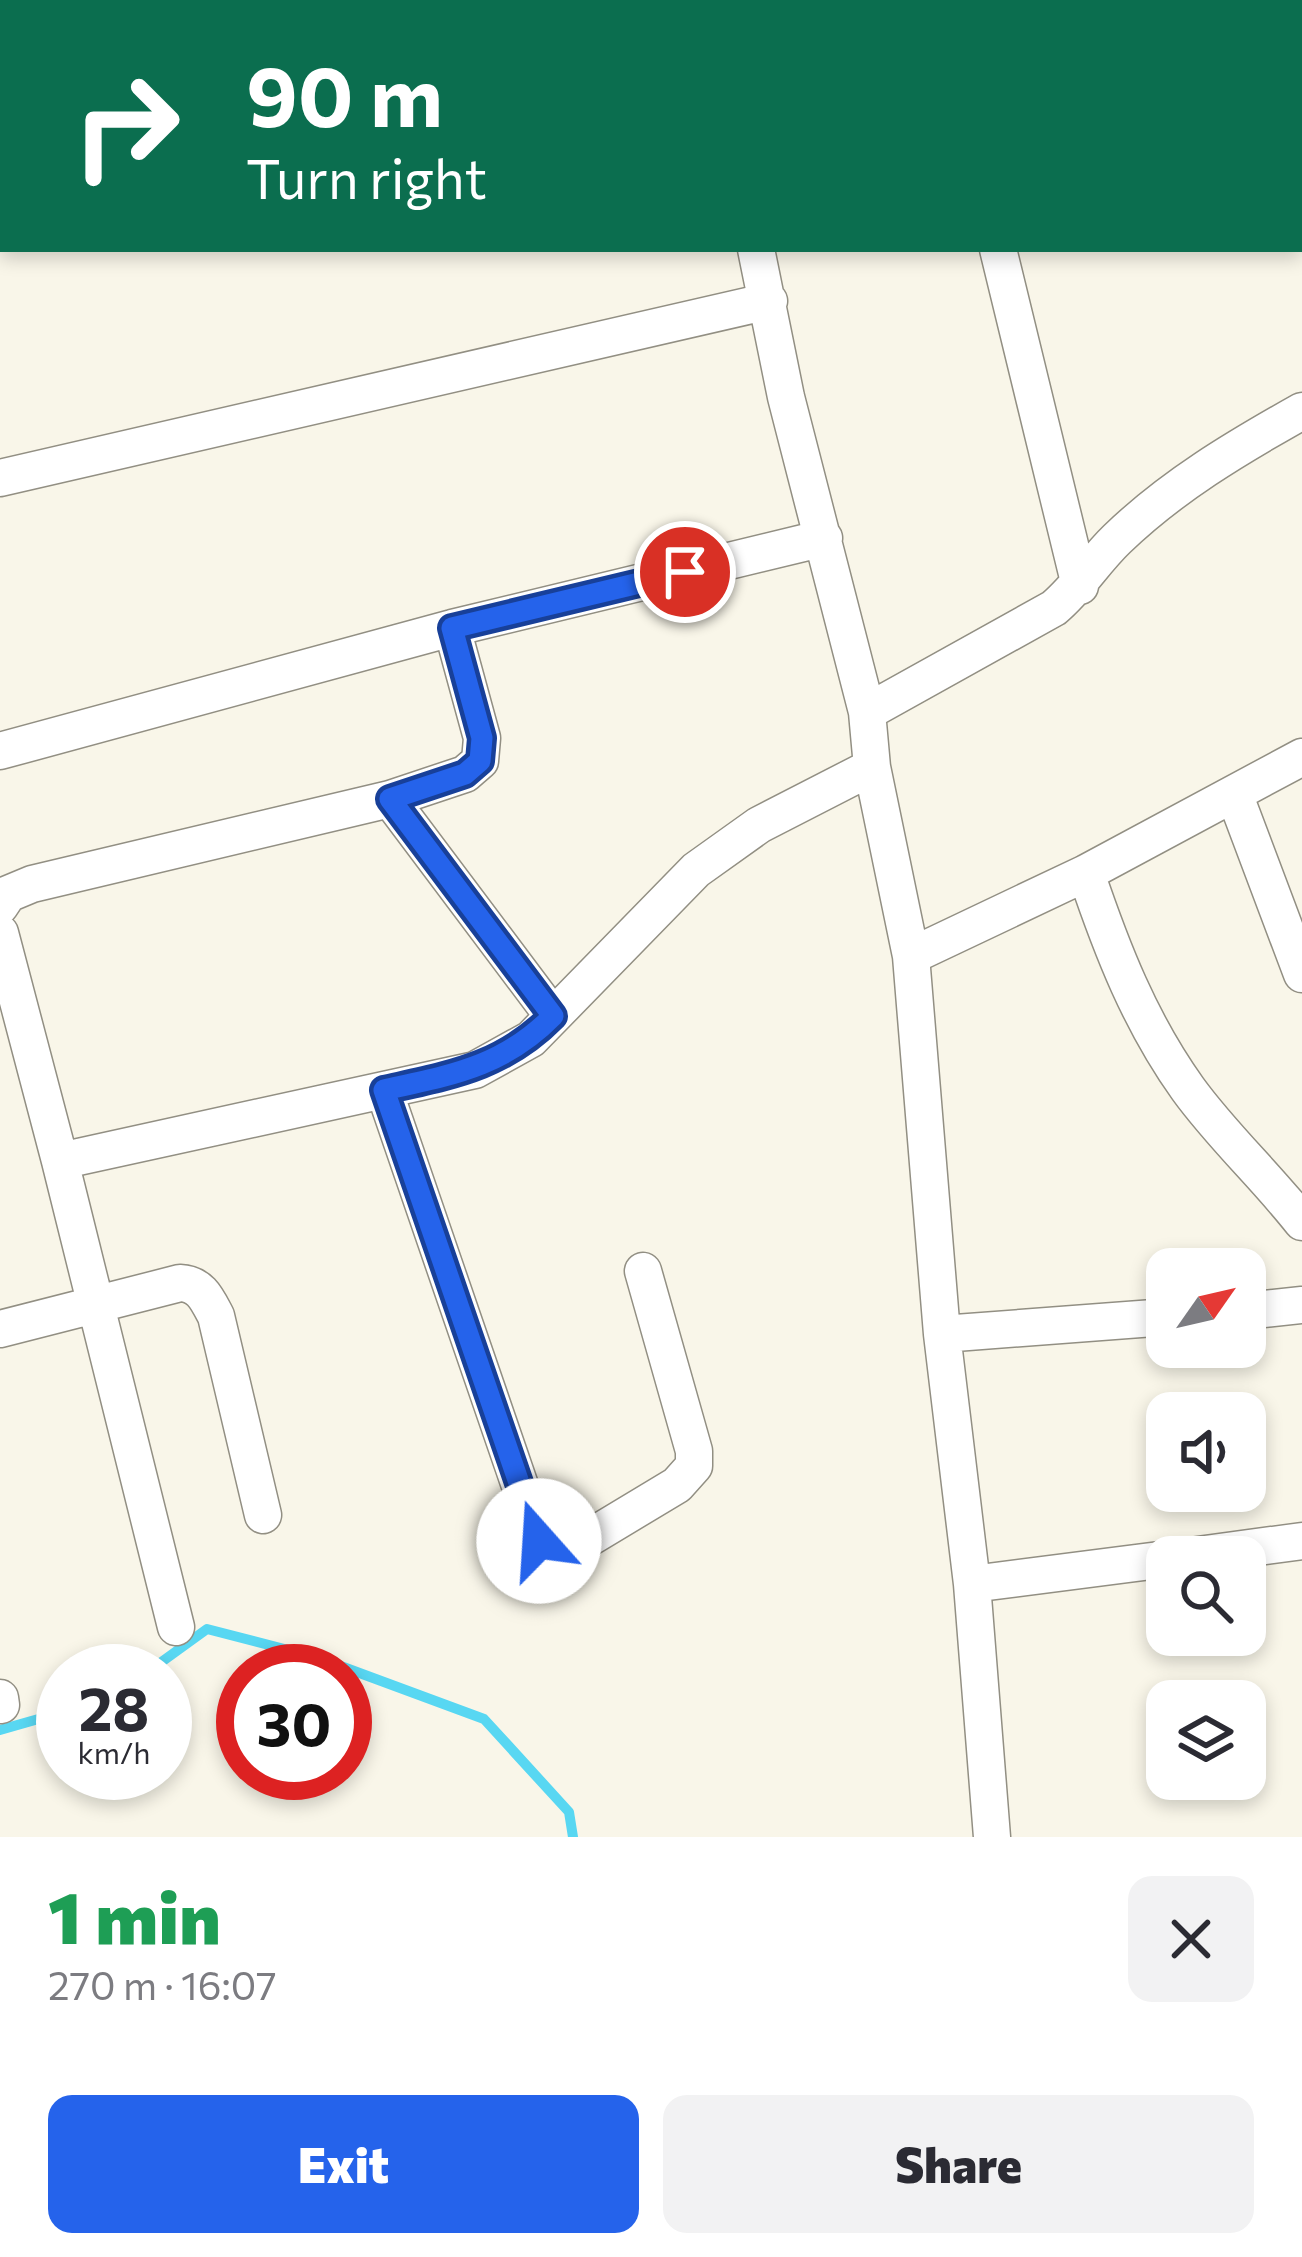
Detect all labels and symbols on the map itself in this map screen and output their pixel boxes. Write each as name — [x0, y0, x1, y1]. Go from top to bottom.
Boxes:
pin — [634, 521, 736, 623]
north arrow — [1146, 1248, 1266, 1368]
position arrow — [476, 1478, 602, 1604]
speed limit sign: 30 — [216, 1644, 372, 1800]

